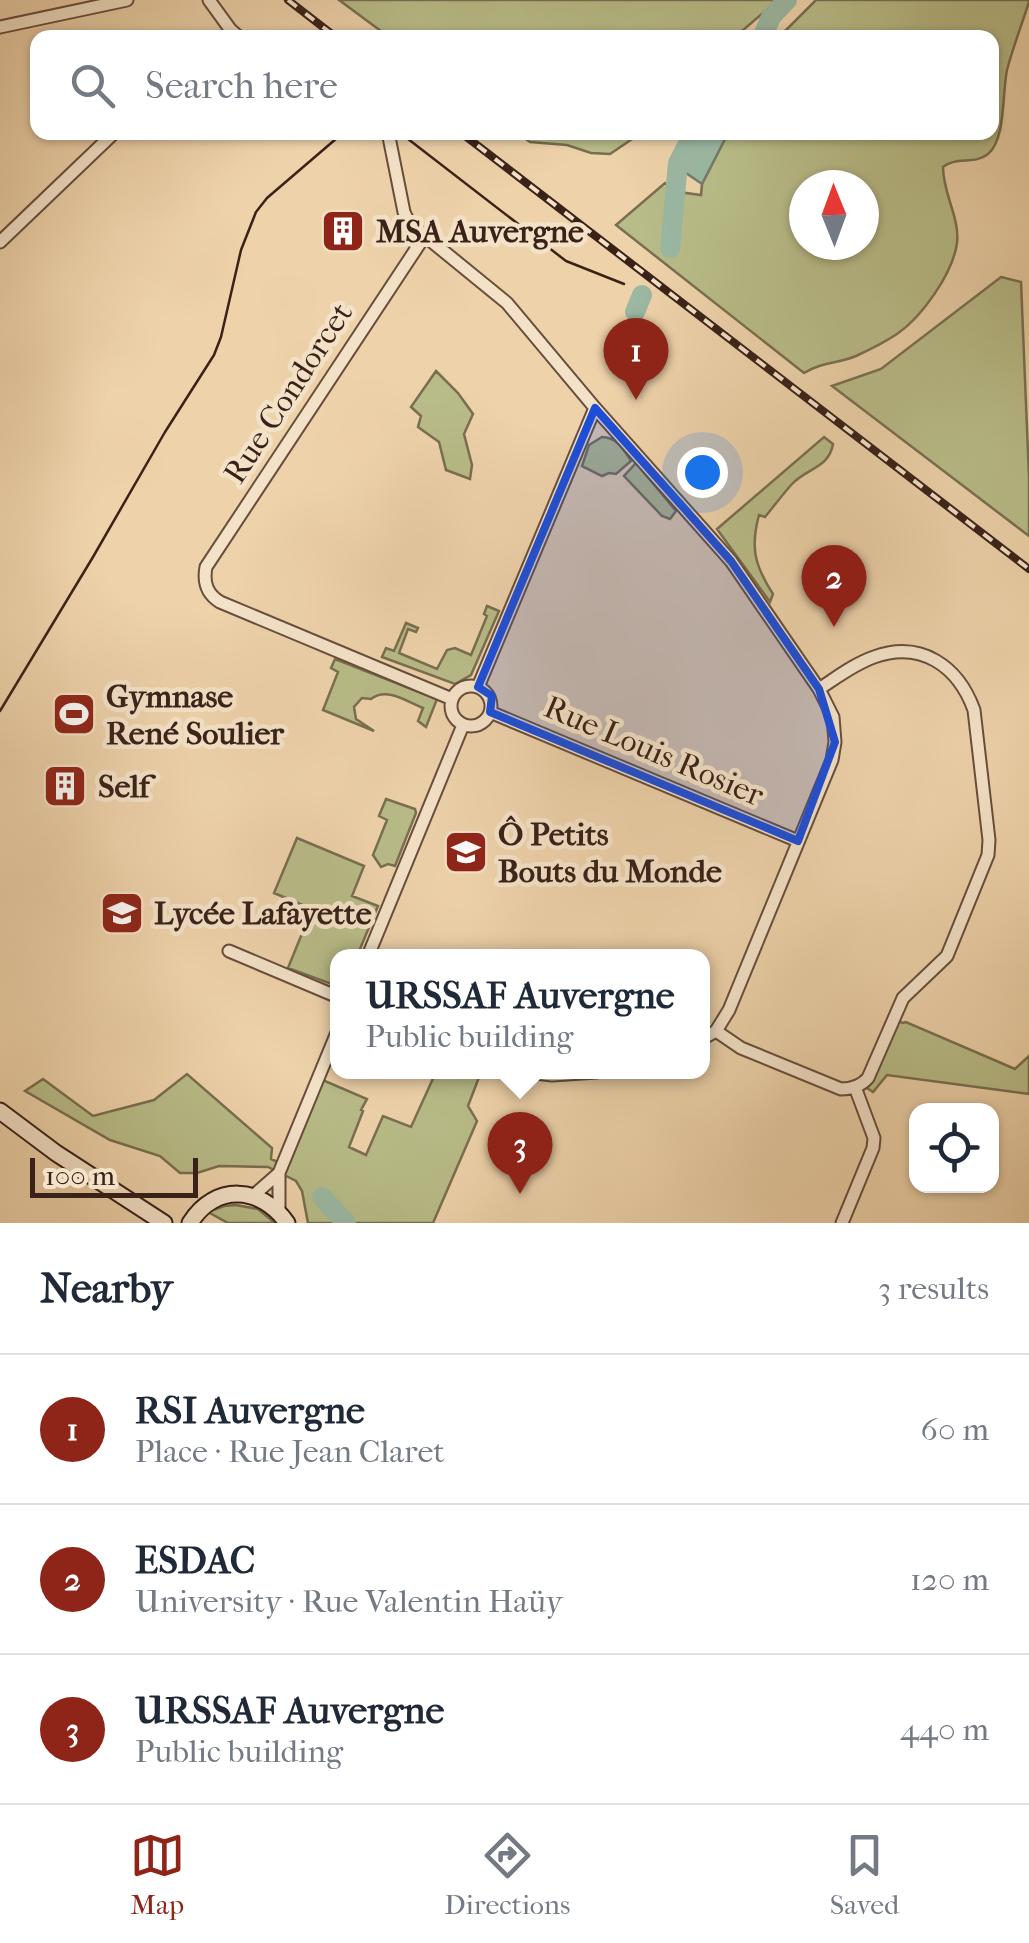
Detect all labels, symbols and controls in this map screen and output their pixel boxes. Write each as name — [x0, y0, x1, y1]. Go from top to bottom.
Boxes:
search box — [30, 30, 999, 140]
icon: search — [65, 58, 120, 113]
text: Search here — [145, 63, 338, 108]
north arrow — [789, 170, 879, 260]
building icon: MSA Auvergne — [320, 208, 366, 254]
place label: MSA Auvergne — [376, 213, 584, 250]
street label: Rue Condorcet — [216, 295, 360, 490]
pin: 1 — [604, 318, 668, 400]
your location — [677, 447, 728, 498]
pin: 2 — [802, 544, 866, 627]
place label: Gymnase René Soulier — [106, 678, 285, 752]
street label: Rue Louis Rosier — [539, 688, 770, 814]
sports icon: Gymnase René Soulier — [51, 691, 97, 737]
building icon: Self — [42, 763, 88, 809]
place label: Self — [98, 768, 157, 805]
place label: Ô Petits Bouts du Monde — [498, 815, 722, 890]
school or university icon: Ô Petits Bouts du Monde — [443, 829, 489, 875]
school or university icon: Lycée Lafayette — [99, 890, 145, 936]
place label: Lycée Lafayette — [154, 895, 372, 932]
popup — [330, 949, 710, 1079]
text: URSSAF Auvergne — [365, 973, 675, 1018]
text: Public building — [365, 1018, 573, 1055]
map controls — [909, 1103, 999, 1193]
button: locate — [909, 1103, 999, 1193]
pin: 3 — [488, 1112, 552, 1194]
scale bar — [30, 1153, 198, 1198]
text: 100 m — [45, 1159, 115, 1192]
text: Nearby — [40, 1264, 172, 1313]
text: 3 results — [878, 1270, 989, 1307]
text: RSI Auvergne — [135, 1388, 365, 1433]
text: 1 — [67, 1411, 78, 1448]
text: 60 m — [921, 1411, 989, 1448]
text: Place · Rue Jean Claret — [135, 1433, 445, 1470]
text: ESDAC — [135, 1538, 255, 1583]
text: 2 — [64, 1561, 81, 1598]
text: 120 m — [910, 1561, 989, 1598]
text: University · Rue Valentin Haüy — [135, 1583, 563, 1620]
text: URSSAF Auvergne — [135, 1688, 444, 1733]
text: 3 — [66, 1711, 79, 1748]
text: 440 m — [900, 1711, 989, 1748]
text: Public building — [135, 1733, 343, 1770]
tab: Map — [130, 1828, 185, 1921]
tab: Directions — [444, 1828, 570, 1921]
tab: Saved — [830, 1828, 899, 1921]

